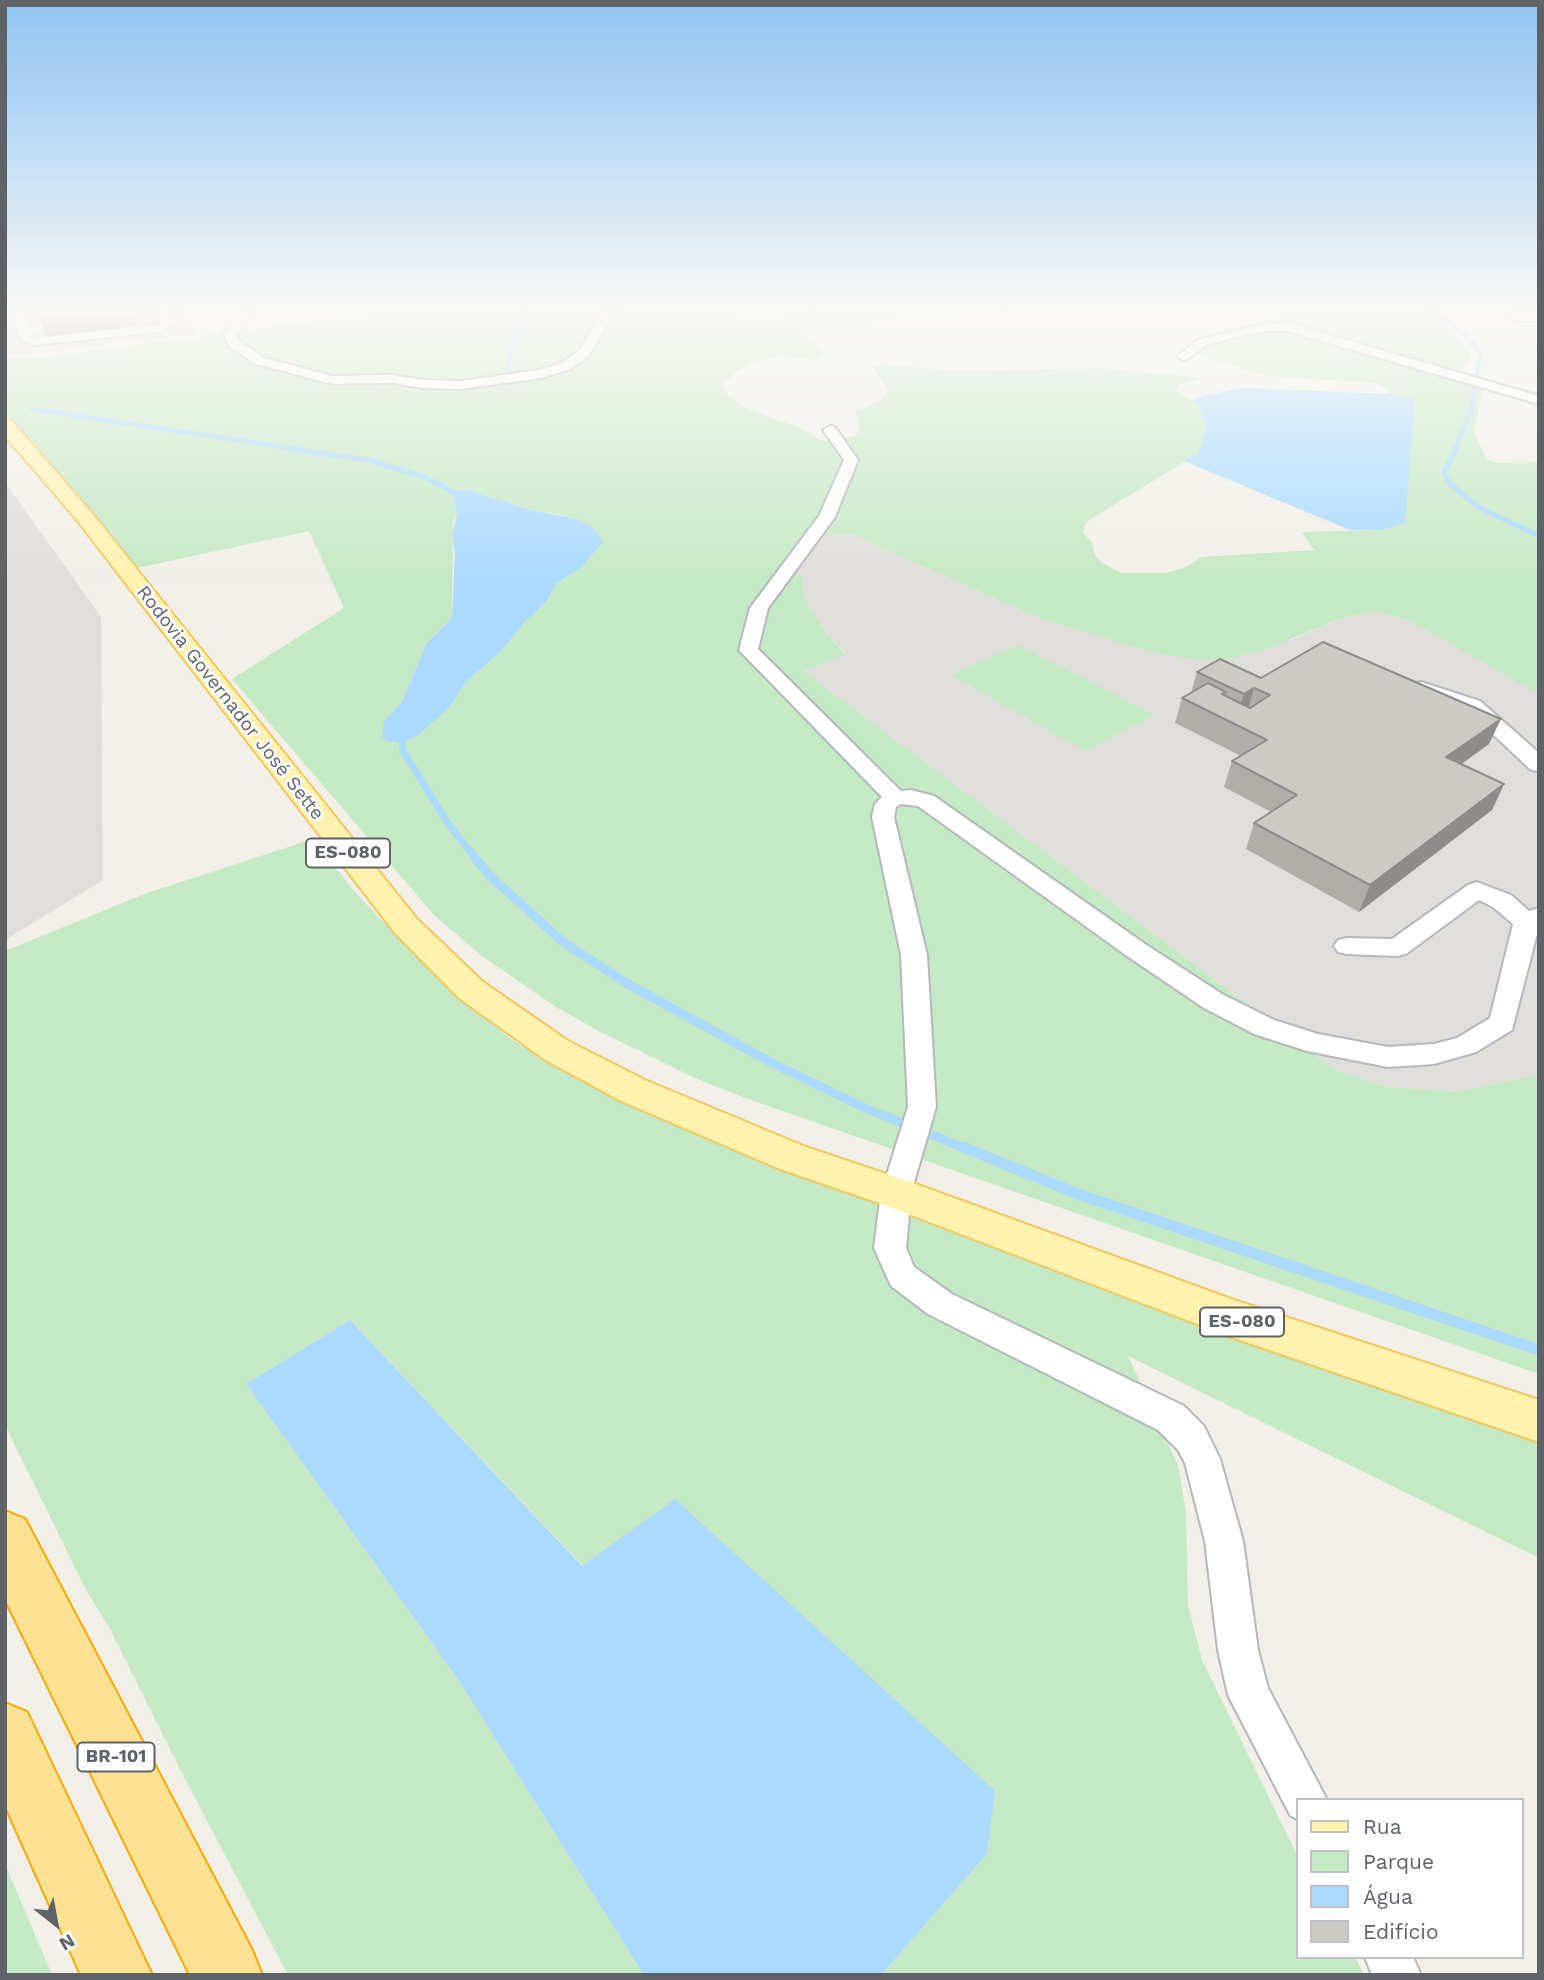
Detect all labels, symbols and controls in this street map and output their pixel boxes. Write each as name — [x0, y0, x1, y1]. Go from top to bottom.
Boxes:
street label: Rodovia Governador José Sette — [131, 581, 329, 825]
road number: ES-080 — [306, 838, 390, 868]
road number: ES-080 — [1200, 1308, 1284, 1336]
road number: BR-101 — [78, 1742, 154, 1772]
legend — [1296, 1798, 1523, 1959]
text: Rua — [1363, 1814, 1402, 1839]
text: Parque — [1363, 1849, 1434, 1874]
text: Água — [1363, 1884, 1413, 1909]
north arrow — [21, 1889, 91, 1959]
text: Edifício — [1363, 1919, 1439, 1944]
text: N — [55, 1929, 79, 1956]

